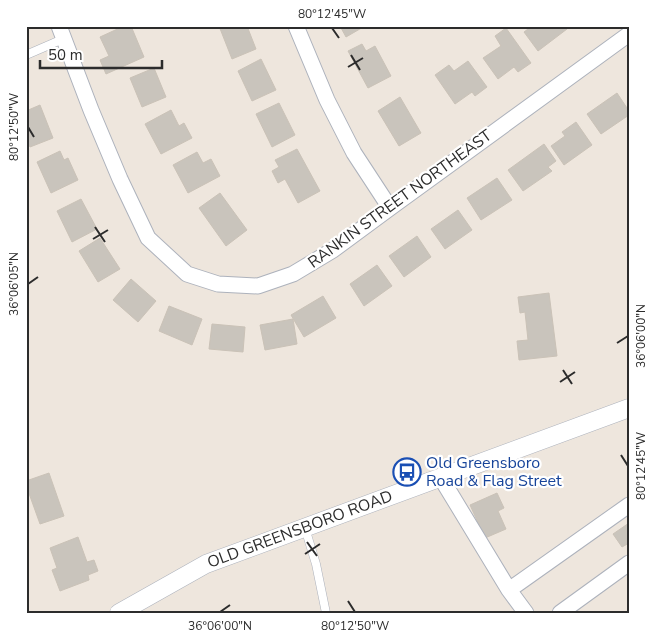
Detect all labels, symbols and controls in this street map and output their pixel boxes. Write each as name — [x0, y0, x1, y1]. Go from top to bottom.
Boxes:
text: 80°12'45"W — [298, 6, 366, 22]
scale bar — [40, 38, 162, 70]
text: 50 m — [48, 45, 83, 65]
text: 80°12'50"W — [6, 93, 22, 161]
street label: RANKIN STREET NORTHEAST — [304, 125, 497, 273]
text: 36°06'05"N — [6, 252, 22, 316]
text: 36°06'00"N — [633, 304, 649, 368]
text: 80°12'45"W — [633, 432, 649, 500]
place label: Old Greensboro Road & Flag Street — [426, 452, 562, 492]
bus stop icon: Old Greensboro Road & Flag Street — [392, 457, 422, 487]
street label: OLD GREENSBORO ROAD — [204, 485, 396, 574]
text: 36°06'00"N — [188, 618, 252, 634]
text: 80°12'50"W — [321, 618, 389, 634]

